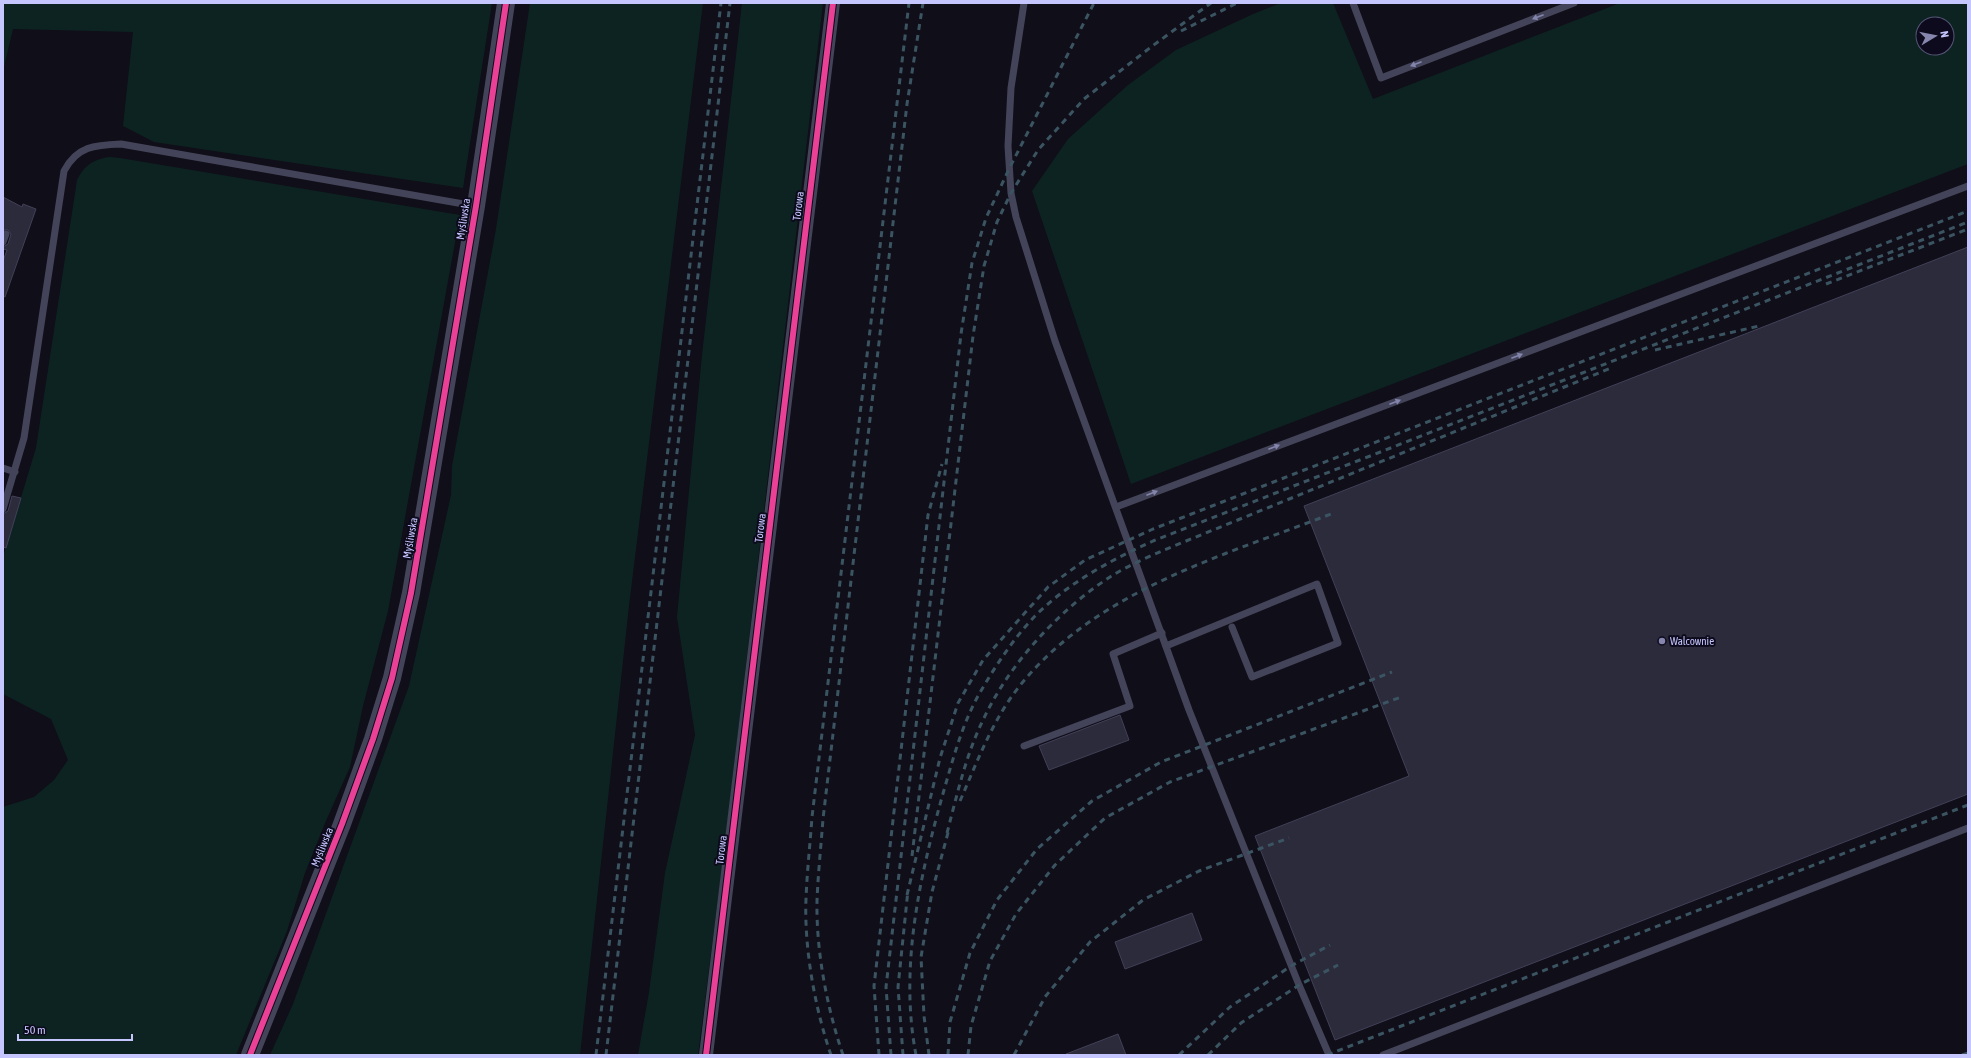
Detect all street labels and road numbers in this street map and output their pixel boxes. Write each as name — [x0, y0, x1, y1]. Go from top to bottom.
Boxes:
street label: Torowa — [790, 191, 806, 221]
street label: Myśliwska — [454, 197, 472, 241]
street label: Torowa — [752, 513, 768, 543]
street label: Myśliwska — [400, 516, 420, 560]
street label: Myśliwska — [309, 825, 335, 869]
street label: Torowa — [713, 835, 729, 865]

